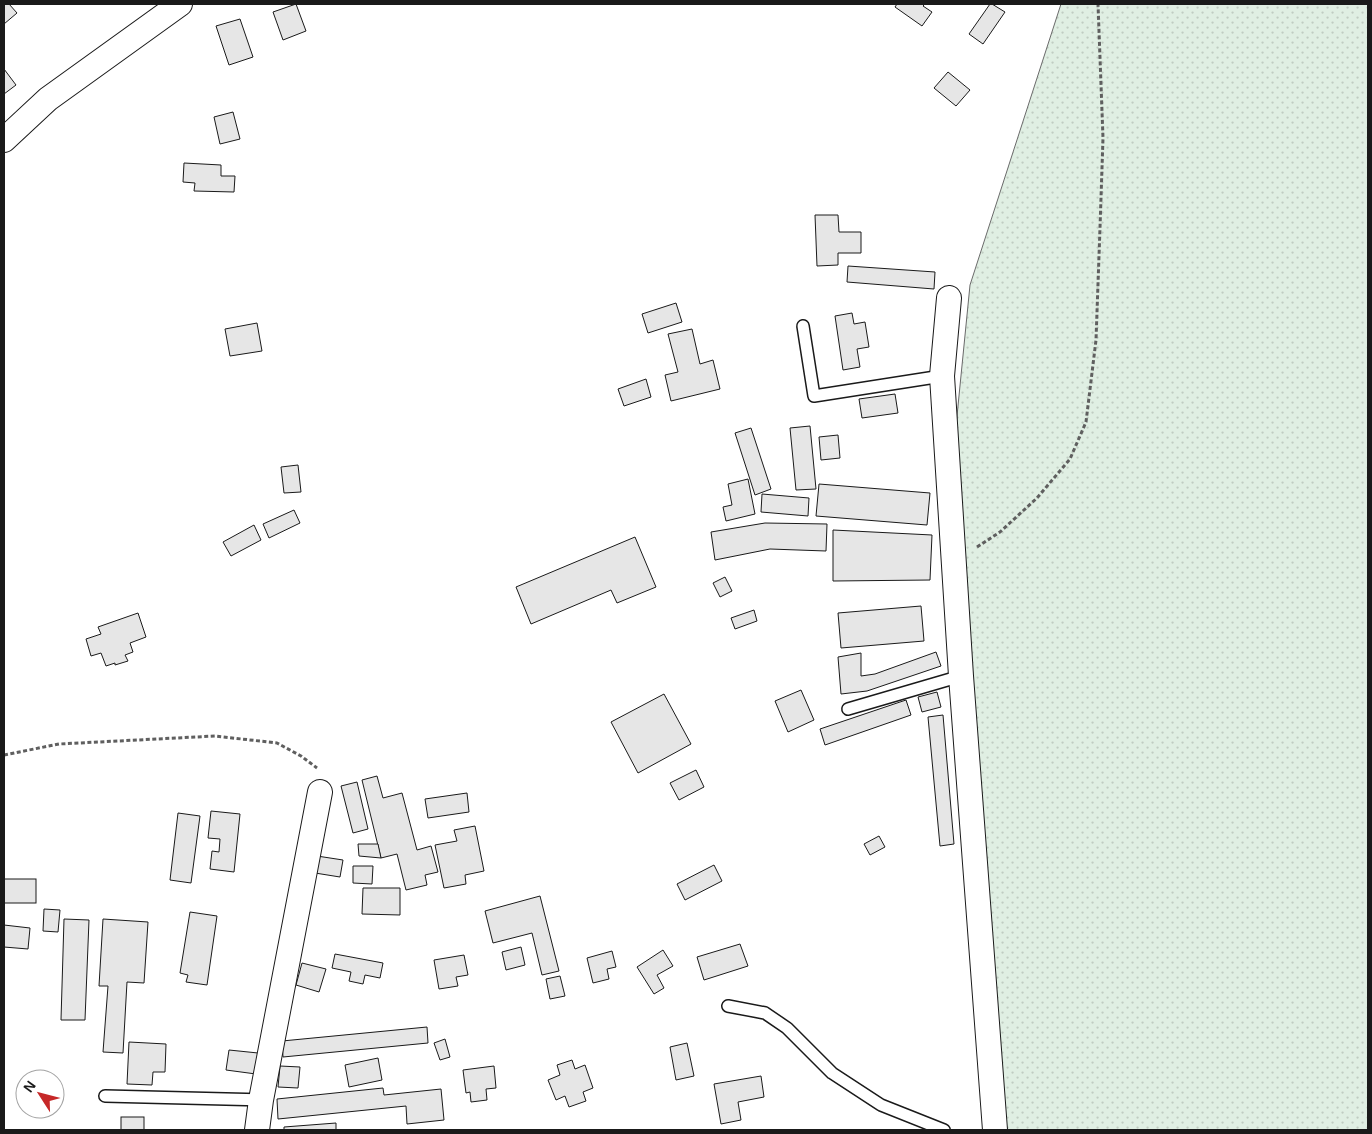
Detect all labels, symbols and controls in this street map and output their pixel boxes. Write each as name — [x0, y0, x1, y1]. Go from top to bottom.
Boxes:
north arrow — [15, 1069, 65, 1119]
text: N — [20, 1078, 39, 1095]

